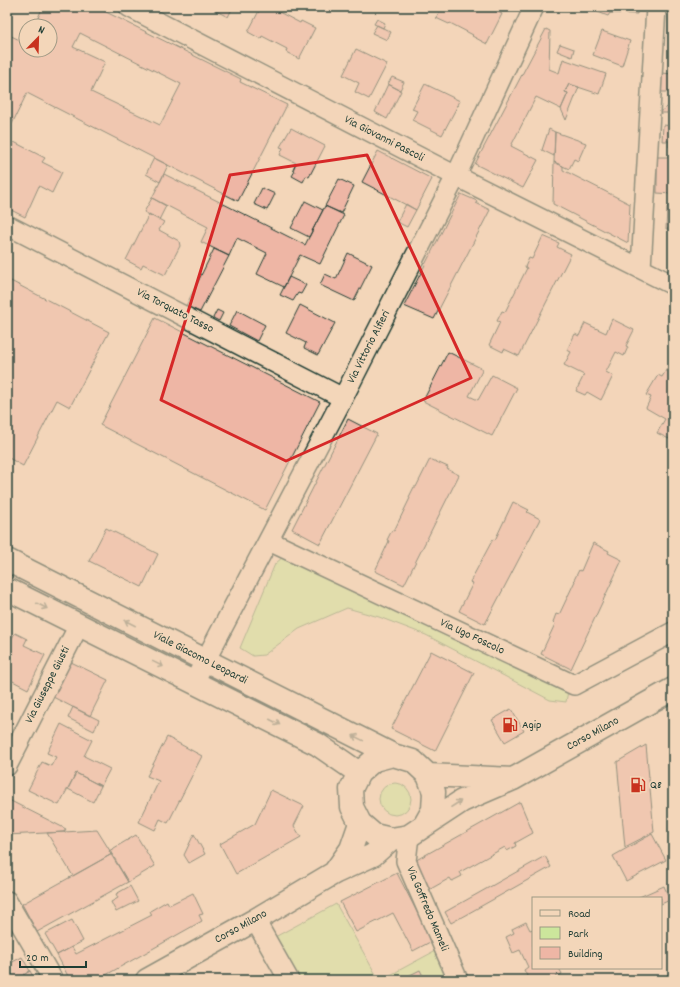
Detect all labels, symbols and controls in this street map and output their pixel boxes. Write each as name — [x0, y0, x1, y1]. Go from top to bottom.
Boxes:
north arrow — [18, 18, 58, 58]
text: N — [35, 22, 47, 39]
street label: Via Giovanni Pascoli — [341, 111, 427, 167]
street label: Via Torquato Tasso — [134, 284, 216, 338]
street label: Via Vittorio Alfieri — [343, 307, 395, 387]
one-way arrow — [36, 603, 48, 611]
street label: Via Ugo Foscolo — [437, 615, 507, 659]
one-way arrow — [124, 618, 136, 626]
street label: Viale Giacomo Leopardi — [150, 627, 250, 689]
street label: Via Giuseppe Giusti — [21, 644, 75, 726]
one-way arrow — [152, 661, 164, 668]
street label: Corso Milano — [564, 713, 622, 755]
fuel station icon: Agip — [501, 716, 519, 734]
place label: Agip — [522, 717, 542, 734]
one-way arrow — [268, 719, 280, 726]
one-way arrow — [353, 734, 365, 741]
fuel station icon: Q8 — [629, 776, 647, 794]
place label: Q8 — [650, 777, 662, 794]
one-way arrow — [451, 800, 462, 808]
street label: Via Goffredo Mameli — [401, 864, 453, 954]
legend — [532, 897, 662, 969]
street label: Corso Milano — [212, 906, 270, 948]
text: Road — [568, 906, 590, 923]
text: Park — [568, 926, 589, 943]
scale bar — [20, 943, 86, 969]
text: Building — [568, 946, 603, 963]
text: 20 m — [26, 950, 49, 967]

